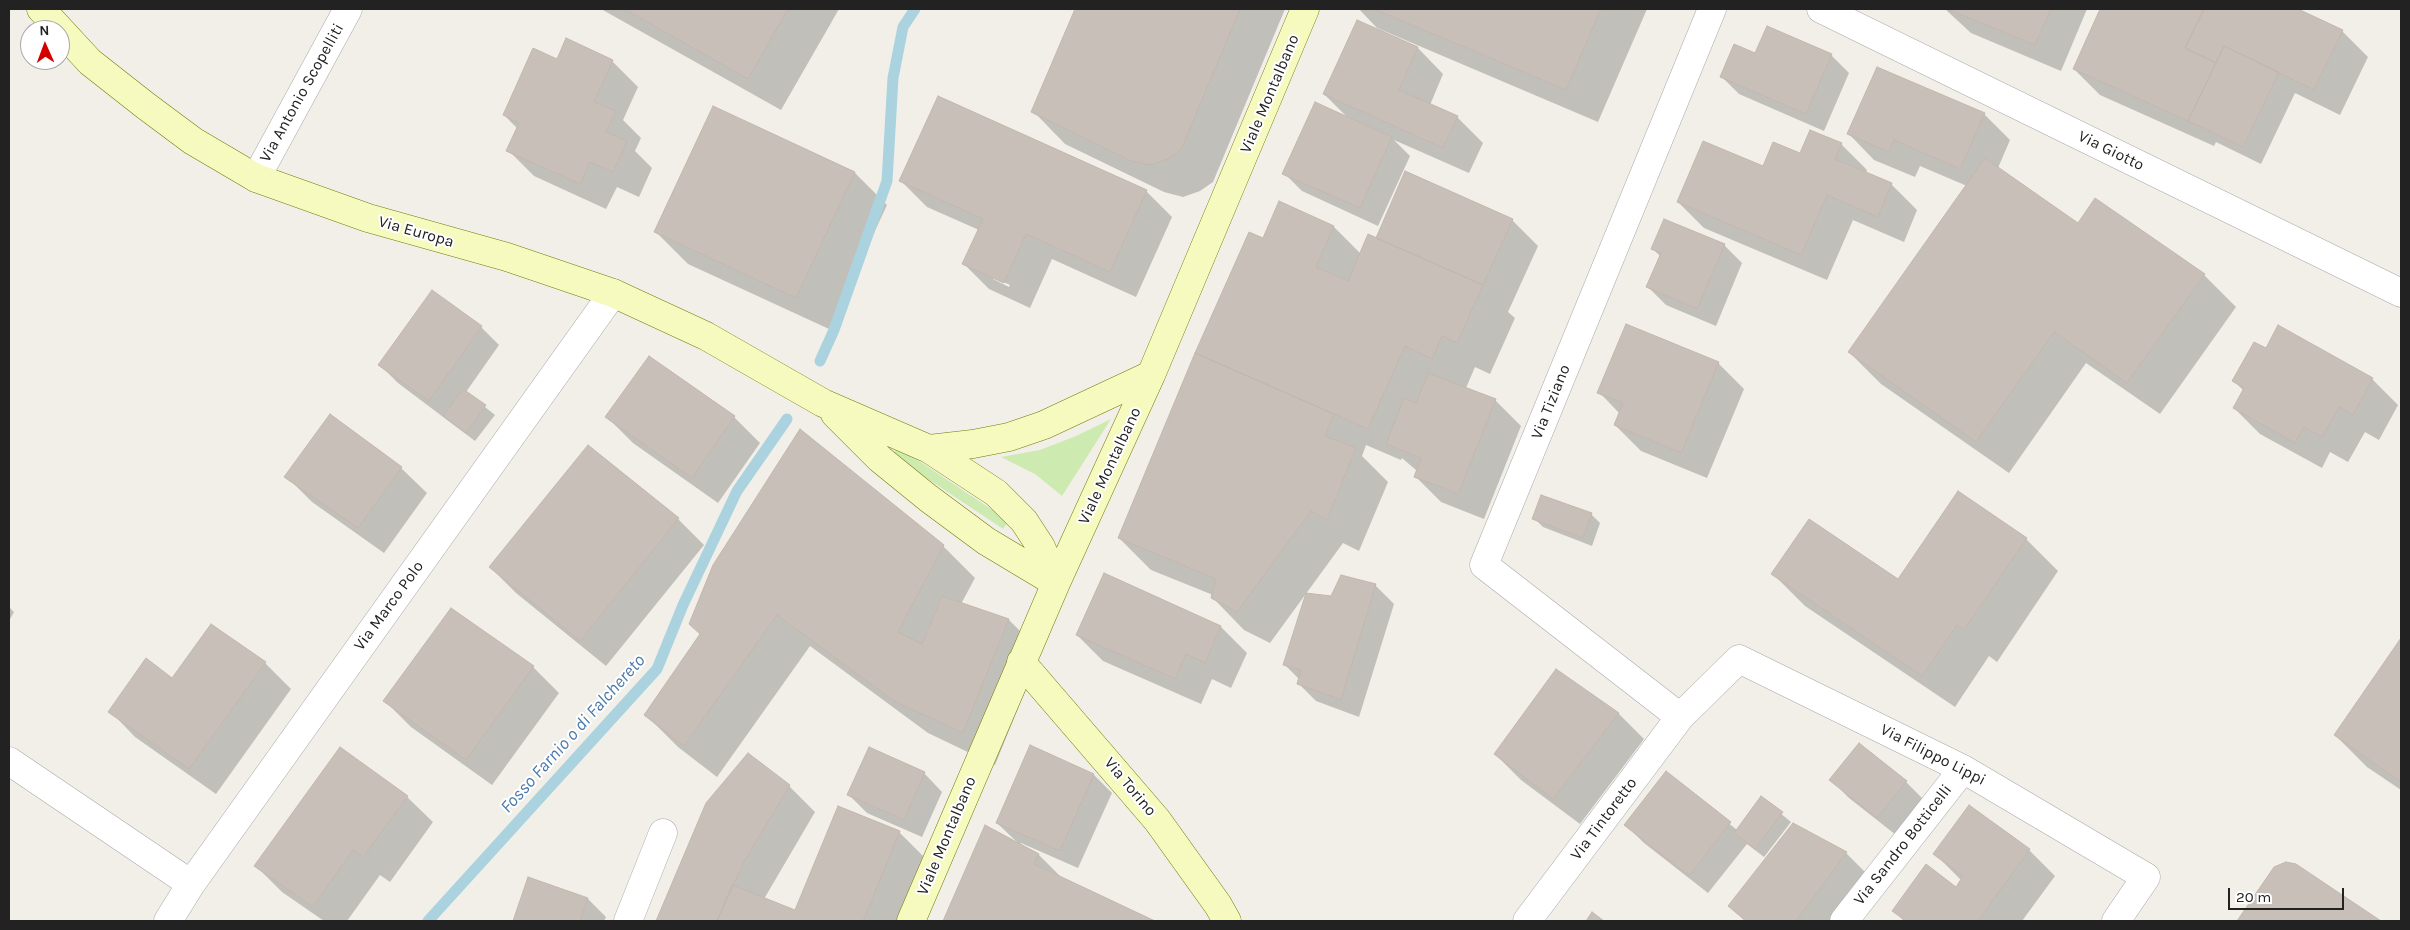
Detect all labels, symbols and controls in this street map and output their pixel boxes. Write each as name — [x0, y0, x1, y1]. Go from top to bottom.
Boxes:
north arrow — [20, 20, 70, 70]
street label: Via Antonio Scopelliti — [256, 20, 348, 166]
text: N — [39, 22, 50, 39]
street label: Viale Montalbano — [1236, 32, 1304, 156]
street label: Via Giotto — [2075, 127, 2147, 175]
street label: Via Europa — [376, 212, 456, 252]
street label: Via Tiziano — [1527, 362, 1575, 442]
street label: Viale Montalbano — [1074, 404, 1146, 528]
street label: Via Marco Polo — [350, 557, 428, 655]
water label: Fosso Farnio o di Falchereto — [496, 650, 650, 818]
street label: Via Filippo Lippi — [1877, 720, 1989, 790]
street label: Via Torino — [1100, 754, 1160, 820]
street label: Viale Montalbano — [913, 774, 981, 898]
street label: Via Tintoretto — [1567, 774, 1641, 864]
street label: Via Sandro Botticelli — [1850, 781, 1956, 909]
scale bar — [2230, 878, 2346, 910]
text: 20 m — [2236, 888, 2271, 906]

